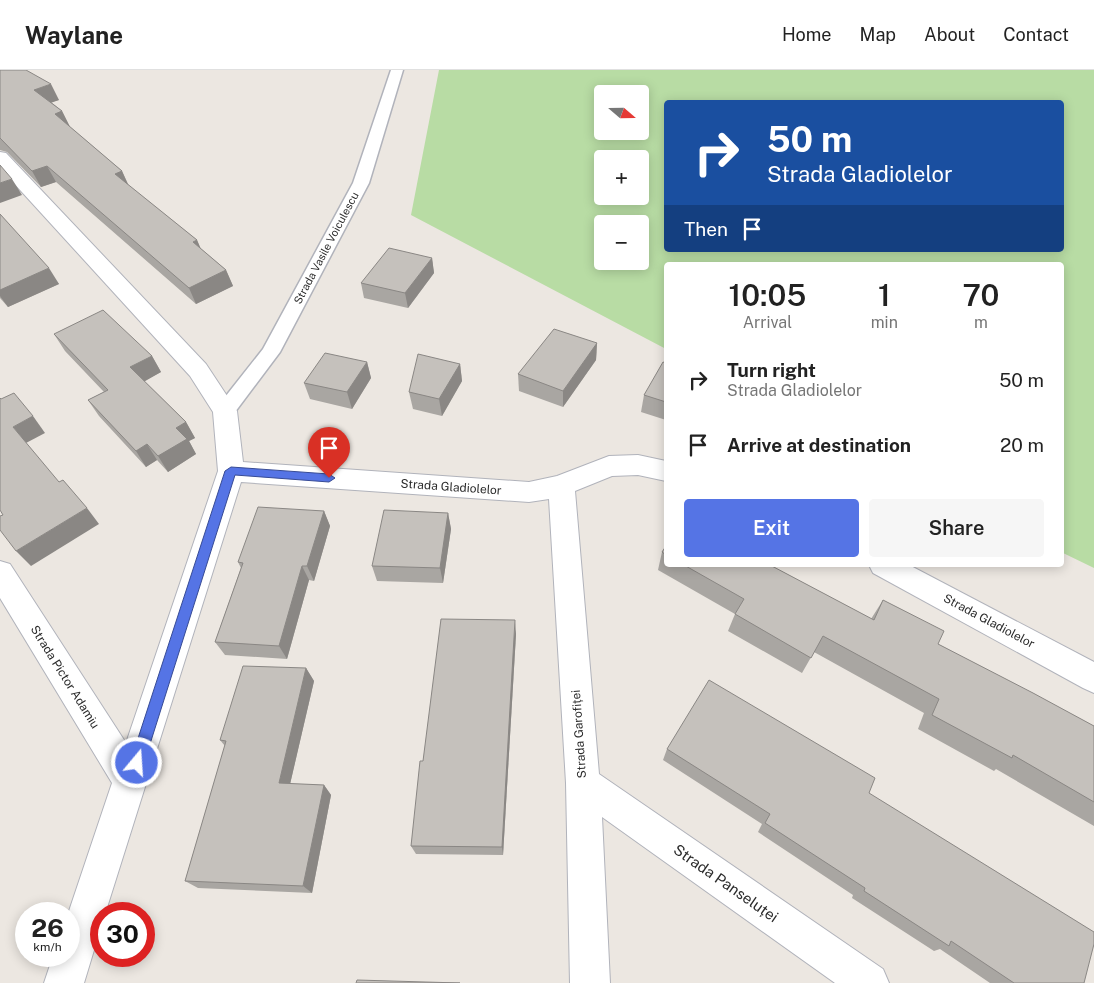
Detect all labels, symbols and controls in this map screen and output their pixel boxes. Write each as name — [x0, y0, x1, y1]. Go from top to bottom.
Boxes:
text: Waylane — [25, 21, 123, 49]
text: Home — [782, 24, 832, 45]
text: Map — [860, 24, 896, 45]
text: About — [924, 24, 975, 45]
text: Contact — [1003, 24, 1069, 45]
north arrow — [594, 85, 649, 140]
map controls — [594, 85, 649, 270]
text: 50 m — [767, 119, 852, 160]
icon: right — [684, 120, 749, 185]
button: + — [594, 150, 649, 205]
text: Strada Gladiolelor — [767, 161, 953, 187]
street label: Strada Vasile Voiculescu — [291, 190, 361, 306]
button: − — [594, 215, 649, 270]
icon: arrive — [738, 215, 766, 243]
text: Then — [684, 218, 728, 240]
text: 10:05 — [729, 277, 806, 313]
text: 1 — [878, 277, 891, 313]
text: 70 — [962, 277, 999, 313]
text: Arrival — [743, 313, 792, 332]
text: min — [871, 313, 898, 332]
text: m — [974, 313, 988, 332]
text: Turn right — [727, 359, 816, 381]
icon: right — [684, 366, 712, 394]
text: 50 m — [999, 369, 1044, 391]
text: Strada Gladiolelor — [727, 381, 862, 400]
pin — [308, 427, 350, 478]
icon: arrive — [684, 431, 712, 459]
icon: arrive — [315, 434, 343, 462]
text: Arrive at destination — [727, 434, 911, 456]
text: 20 m — [1000, 434, 1044, 456]
street label: Strada Gladiolelor — [400, 476, 502, 498]
button: Exit — [684, 499, 859, 557]
button: Share — [869, 499, 1044, 557]
street label: Strada Gladiolelor — [941, 591, 1037, 651]
street label: Strada Pictor Adamiu — [28, 623, 102, 731]
street label: Strada Garofiței — [569, 689, 589, 779]
position arrow — [110, 736, 162, 788]
street label: Strada Panseluței — [671, 841, 781, 925]
speed limit sign: 30 — [90, 902, 155, 967]
text: 26 — [31, 913, 64, 943]
text: km/h — [33, 940, 62, 954]

